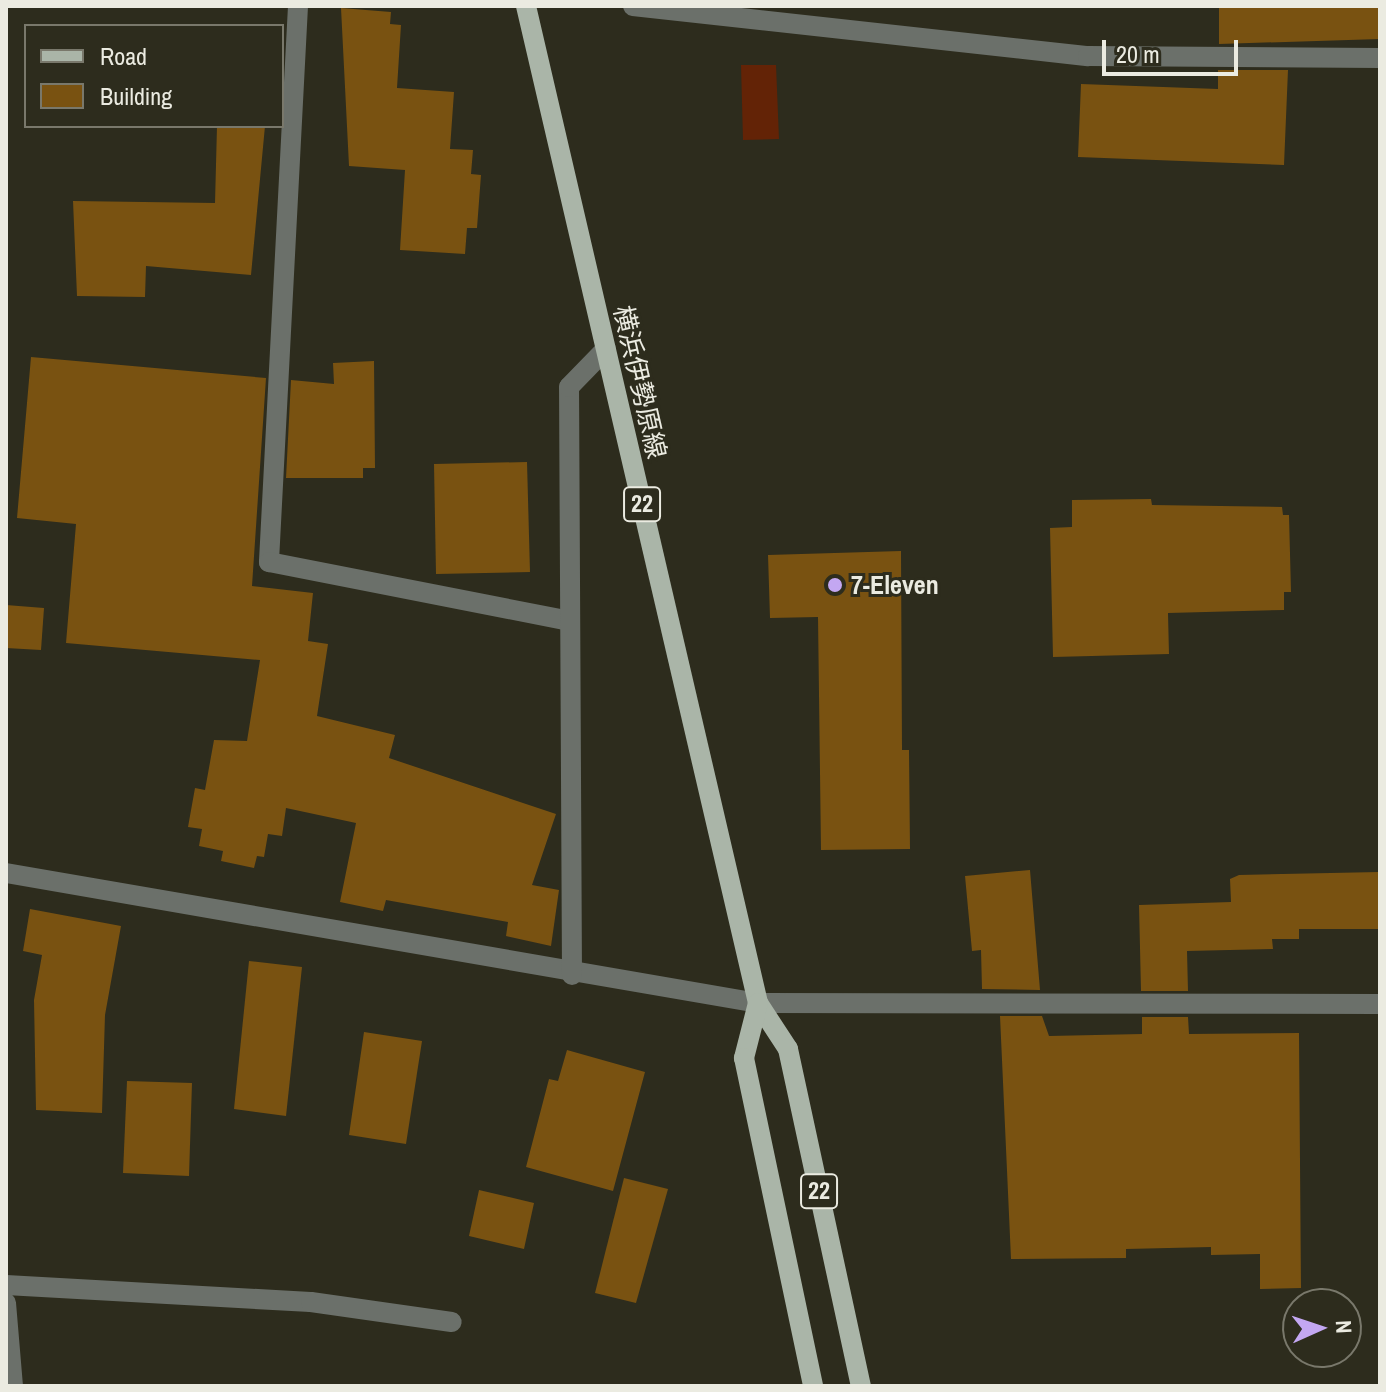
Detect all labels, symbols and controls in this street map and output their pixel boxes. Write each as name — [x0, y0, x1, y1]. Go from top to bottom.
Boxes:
legend — [24, 24, 284, 128]
scale bar — [1106, 24, 1242, 74]
text: 20 m — [1116, 38, 1160, 70]
text: Road — [100, 40, 147, 72]
text: Building — [100, 80, 172, 112]
street label: 横浜伊勢原線 — [607, 302, 673, 462]
road number: 22 — [622, 484, 662, 524]
place label: 7-Eleven — [851, 569, 939, 601]
marker: 7-Eleven — [826, 576, 844, 594]
road number: 22 — [799, 1171, 839, 1211]
north arrow — [1282, 1288, 1362, 1368]
text: N — [1329, 1320, 1359, 1334]

